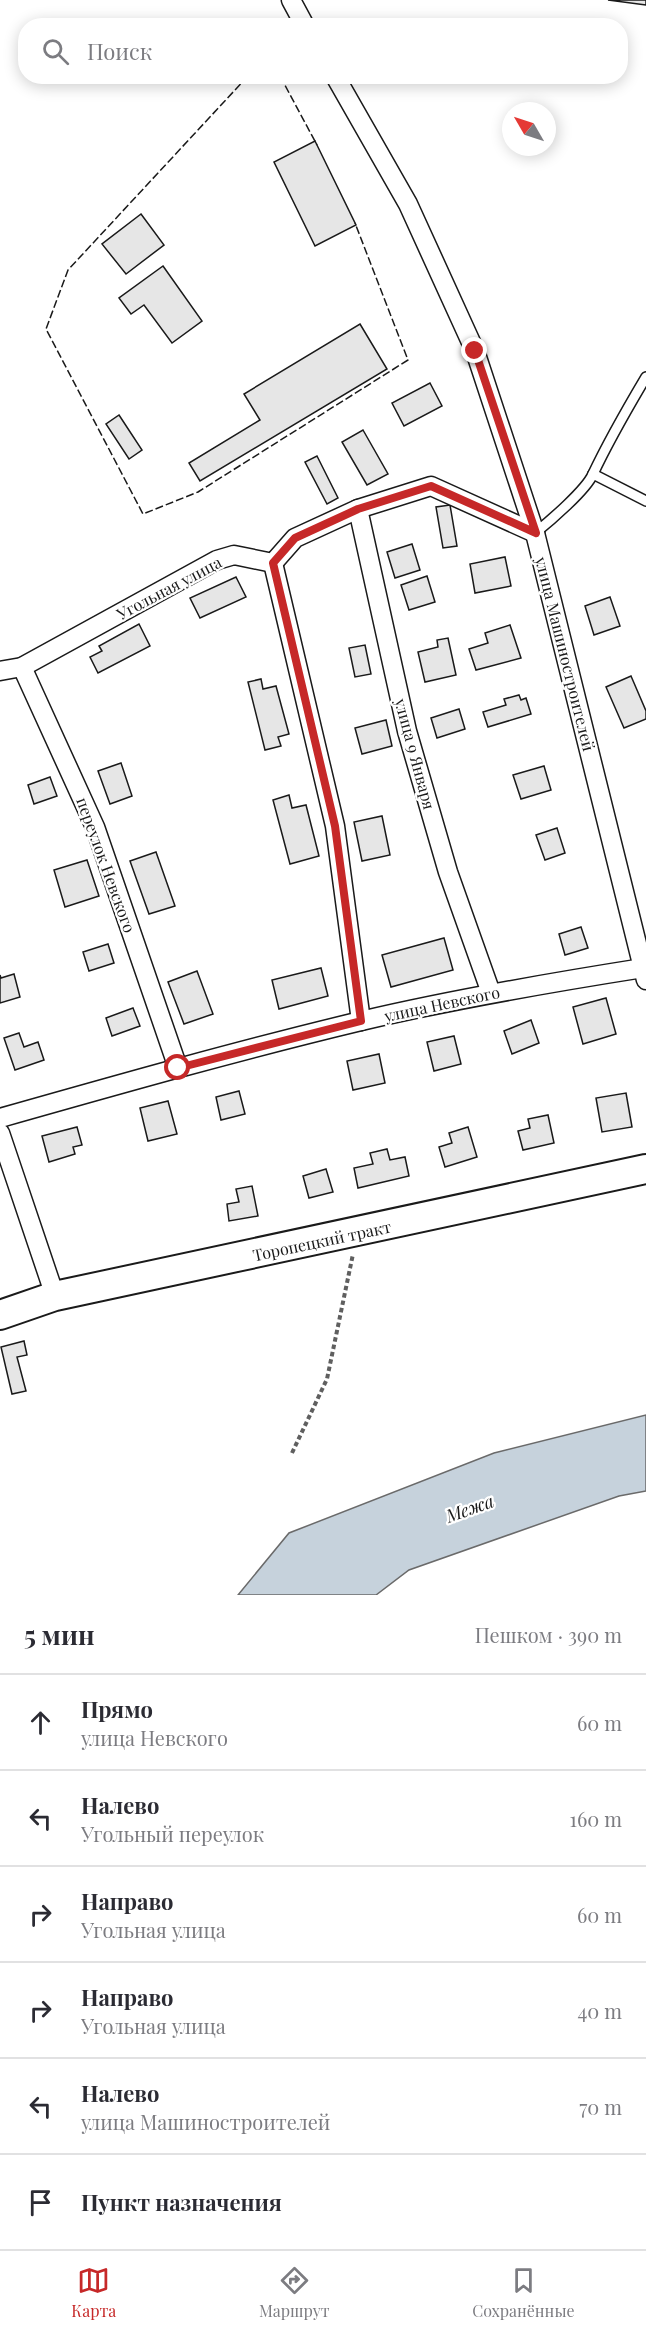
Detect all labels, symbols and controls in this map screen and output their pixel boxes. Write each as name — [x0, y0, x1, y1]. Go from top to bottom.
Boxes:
search box — [18, 18, 628, 84]
icon: search — [39, 35, 72, 68]
text: Поиск — [87, 36, 152, 66]
north arrow — [502, 102, 556, 156]
route end — [461, 337, 487, 363]
street label: Угольная улица — [112, 551, 225, 624]
street label: улица Машиностроителей — [531, 554, 600, 753]
street label: улица 9 Января — [390, 695, 440, 812]
street label: переулок Невского — [72, 794, 141, 936]
street label: улица Невского — [381, 981, 502, 1026]
route start — [164, 1054, 190, 1080]
street label: Торопецкий тракт — [251, 1216, 393, 1265]
water label: Межа — [441, 1488, 497, 1528]
text: 5 мин — [24, 1617, 95, 1652]
text: Пешком · 390 m — [475, 1621, 622, 1648]
text: Прямо — [81, 1694, 153, 1724]
icon: ahead — [24, 1706, 57, 1739]
text: 60 m — [577, 1709, 622, 1736]
text: улица Невского — [81, 1724, 228, 1751]
text: Налево — [81, 1790, 159, 1820]
icon: left — [24, 1802, 57, 1835]
text: 160 m — [570, 1805, 622, 1832]
text: Угольный переулок — [81, 1820, 264, 1847]
text: Направо — [81, 1886, 174, 1916]
icon: right — [24, 1898, 57, 1931]
text: 60 m — [577, 1901, 622, 1928]
text: Угольная улица — [81, 1916, 226, 1943]
text: Направо — [81, 1982, 174, 2012]
icon: right — [24, 1994, 57, 2027]
text: 40 m — [577, 1997, 622, 2024]
text: Угольная улица — [81, 2012, 226, 2039]
text: Налево — [81, 2078, 159, 2108]
icon: left — [24, 2090, 57, 2123]
text: 70 m — [579, 2093, 622, 2120]
text: улица Машиностроителей — [81, 2108, 330, 2135]
icon: arrive — [24, 2186, 57, 2219]
text: Пункт назначения — [81, 2187, 282, 2217]
tab: Карта — [71, 2264, 116, 2321]
tab: Маршрут — [259, 2264, 330, 2321]
tab: Сохранённые — [472, 2264, 575, 2321]

